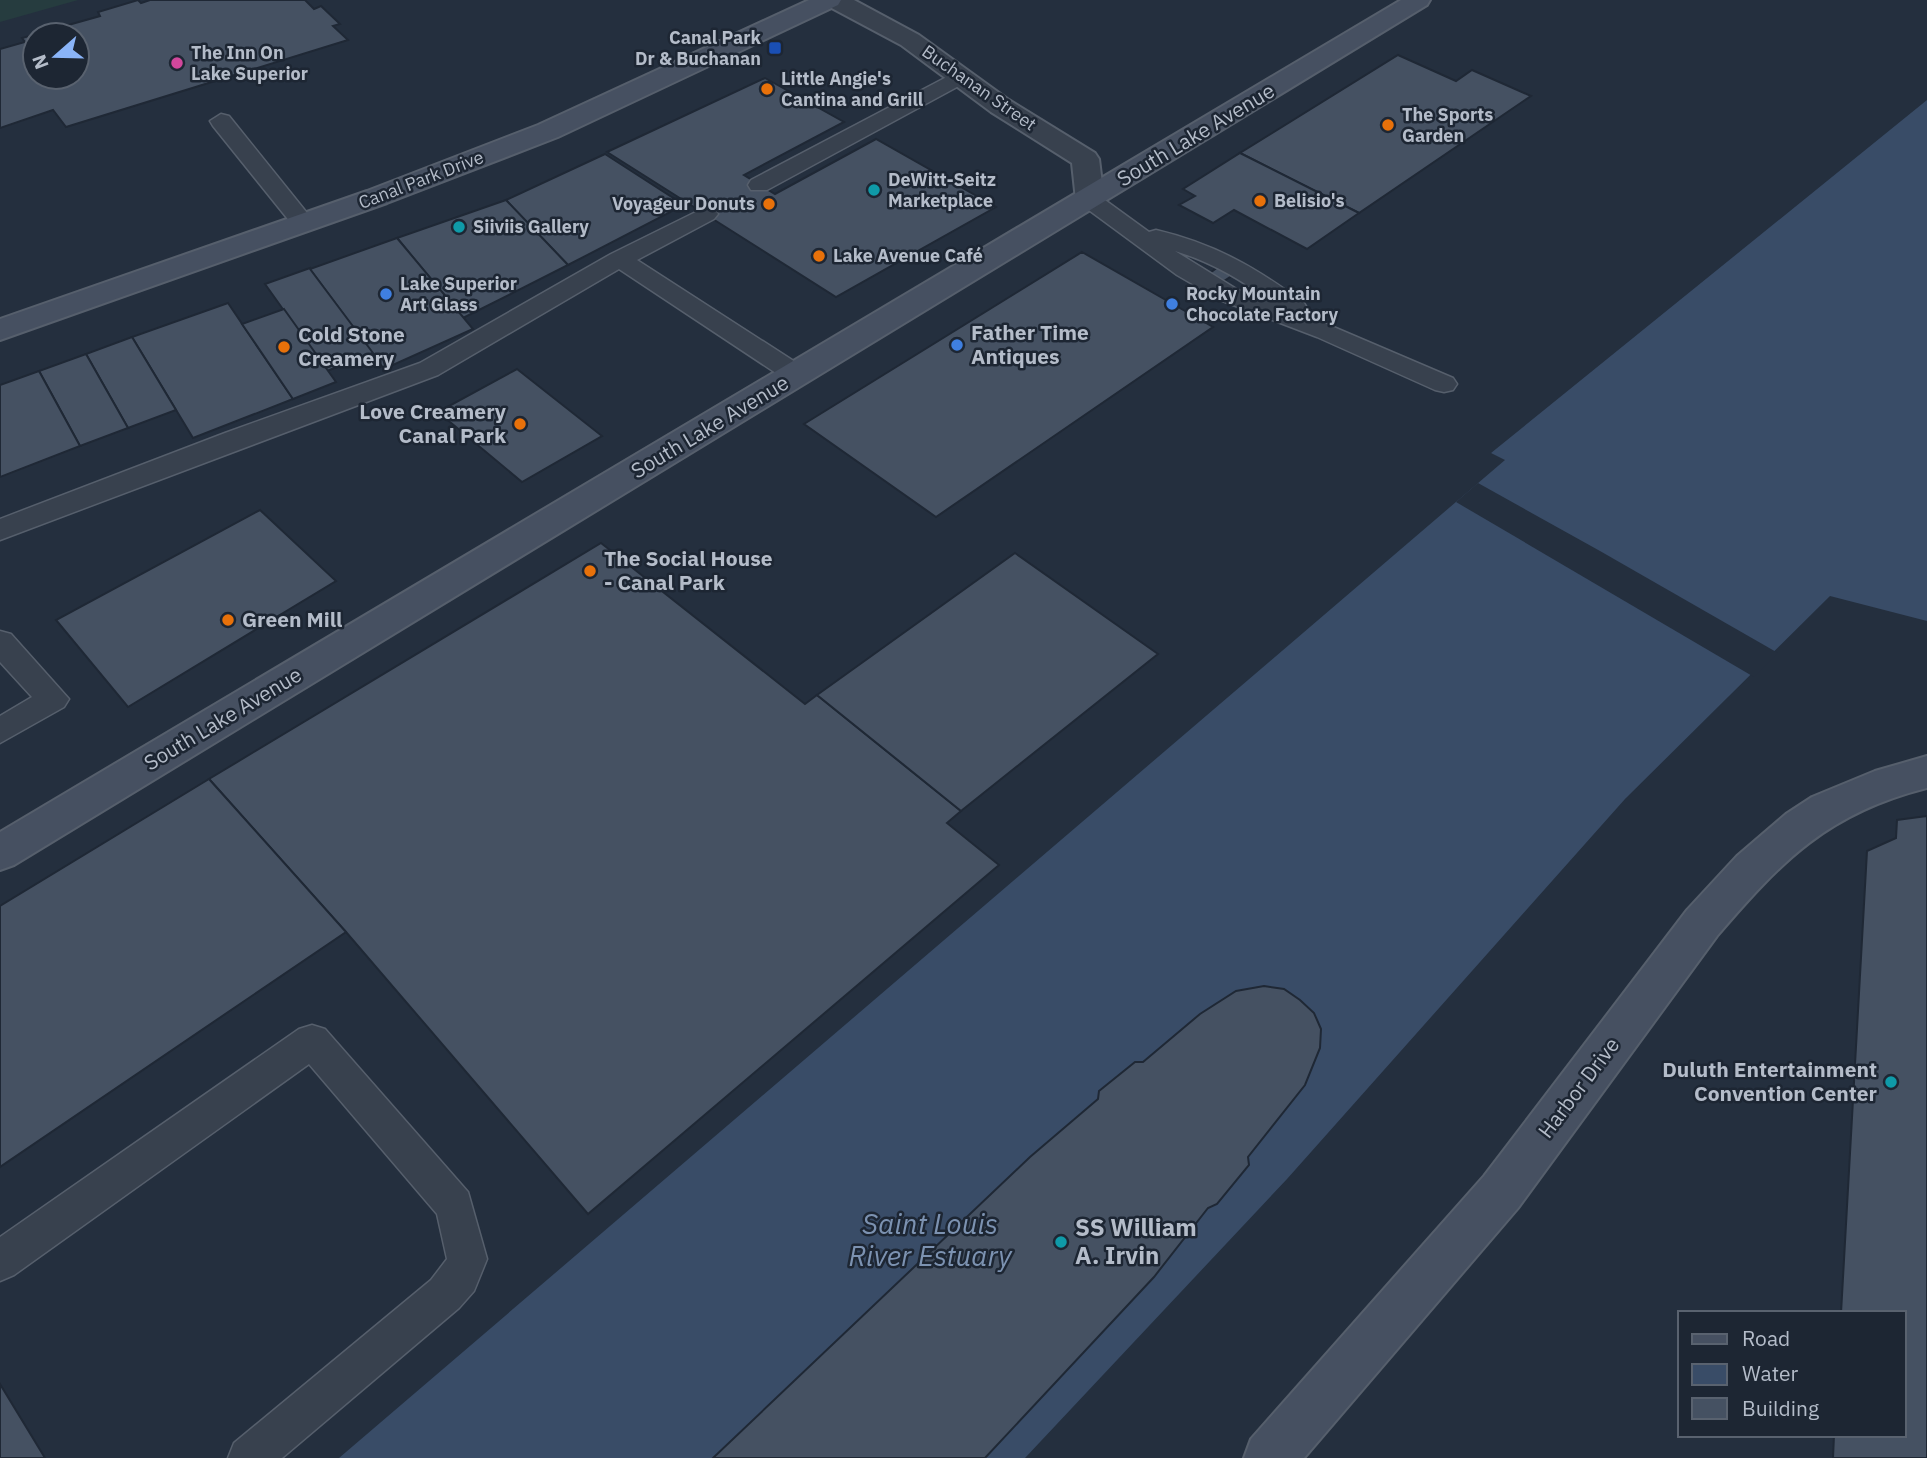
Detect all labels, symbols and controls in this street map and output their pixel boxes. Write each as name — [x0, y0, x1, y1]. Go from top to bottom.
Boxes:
north arrow — [21, 21, 91, 91]
place label: Canal Park Dr & Buchanan — [635, 26, 762, 70]
marker: Canal Park Dr & Buchanan — [767, 40, 783, 56]
street label: Buchanan Street — [918, 40, 1041, 136]
place label: The Inn On Lake Superior — [191, 41, 308, 85]
text: N — [26, 51, 54, 72]
marker: The Inn On Lake Superior — [169, 55, 185, 71]
place label: Little Angie's Cantina and Grill — [781, 67, 924, 111]
street label: South Lake Avenue — [1111, 76, 1279, 192]
marker: Little Angie's Cantina and Grill — [759, 81, 775, 97]
place label: The Sports Garden — [1402, 103, 1493, 147]
marker: The Sports Garden — [1380, 117, 1396, 133]
street label: Canal Park Drive — [355, 145, 487, 214]
place label: DeWitt-Seitz Marketplace — [888, 168, 996, 212]
marker: DeWitt-Seitz Marketplace — [866, 182, 882, 198]
place label: Belisio's — [1274, 189, 1345, 212]
place label: Voyageur Donuts — [612, 192, 755, 215]
marker: Belisio's — [1252, 193, 1268, 209]
marker: Voyageur Donuts — [761, 196, 777, 212]
place label: Siiviis Gallery — [473, 215, 589, 238]
marker: Siiviis Gallery — [451, 219, 467, 235]
place label: Lake Avenue Café — [833, 244, 983, 267]
marker: Lake Avenue Café — [811, 248, 827, 264]
place label: Lake Superior Art Glass — [400, 272, 517, 316]
place label: Rocky Mountain Chocolate Factory — [1186, 282, 1338, 326]
marker: Lake Superior Art Glass — [378, 286, 394, 302]
marker: Rocky Mountain Chocolate Factory — [1164, 296, 1180, 312]
place label: Father Time Antiques — [971, 318, 1089, 370]
place label: Cold Stone Creamery — [298, 320, 405, 372]
marker: Father Time Antiques — [949, 337, 965, 353]
marker: Cold Stone Creamery — [276, 339, 292, 355]
street label: South Lake Avenue — [625, 368, 793, 484]
place label: Love Creamery Canal Park — [359, 397, 507, 449]
marker: Love Creamery Canal Park — [512, 416, 528, 432]
place label: The Social House - Canal Park — [604, 544, 773, 596]
marker: The Social House - Canal Park — [582, 563, 598, 579]
place label: Green Mill — [242, 605, 342, 633]
marker: Green Mill — [220, 612, 236, 628]
street label: South Lake Avenue — [138, 660, 306, 776]
street label: Harbor Drive — [1531, 1031, 1625, 1143]
place label: Duluth Entertainment Convention Center — [1662, 1055, 1878, 1107]
marker: Duluth Entertainment Convention Center — [1883, 1074, 1899, 1090]
water label: Saint Louis River Estuary — [849, 1205, 1013, 1274]
place label: SS William A. Irvin — [1075, 1211, 1197, 1271]
marker: SS William A. Irvin — [1053, 1234, 1069, 1250]
legend — [1678, 1311, 1906, 1437]
text: Road — [1742, 1324, 1790, 1352]
text: Water — [1742, 1359, 1799, 1387]
text: Building — [1742, 1394, 1819, 1422]

